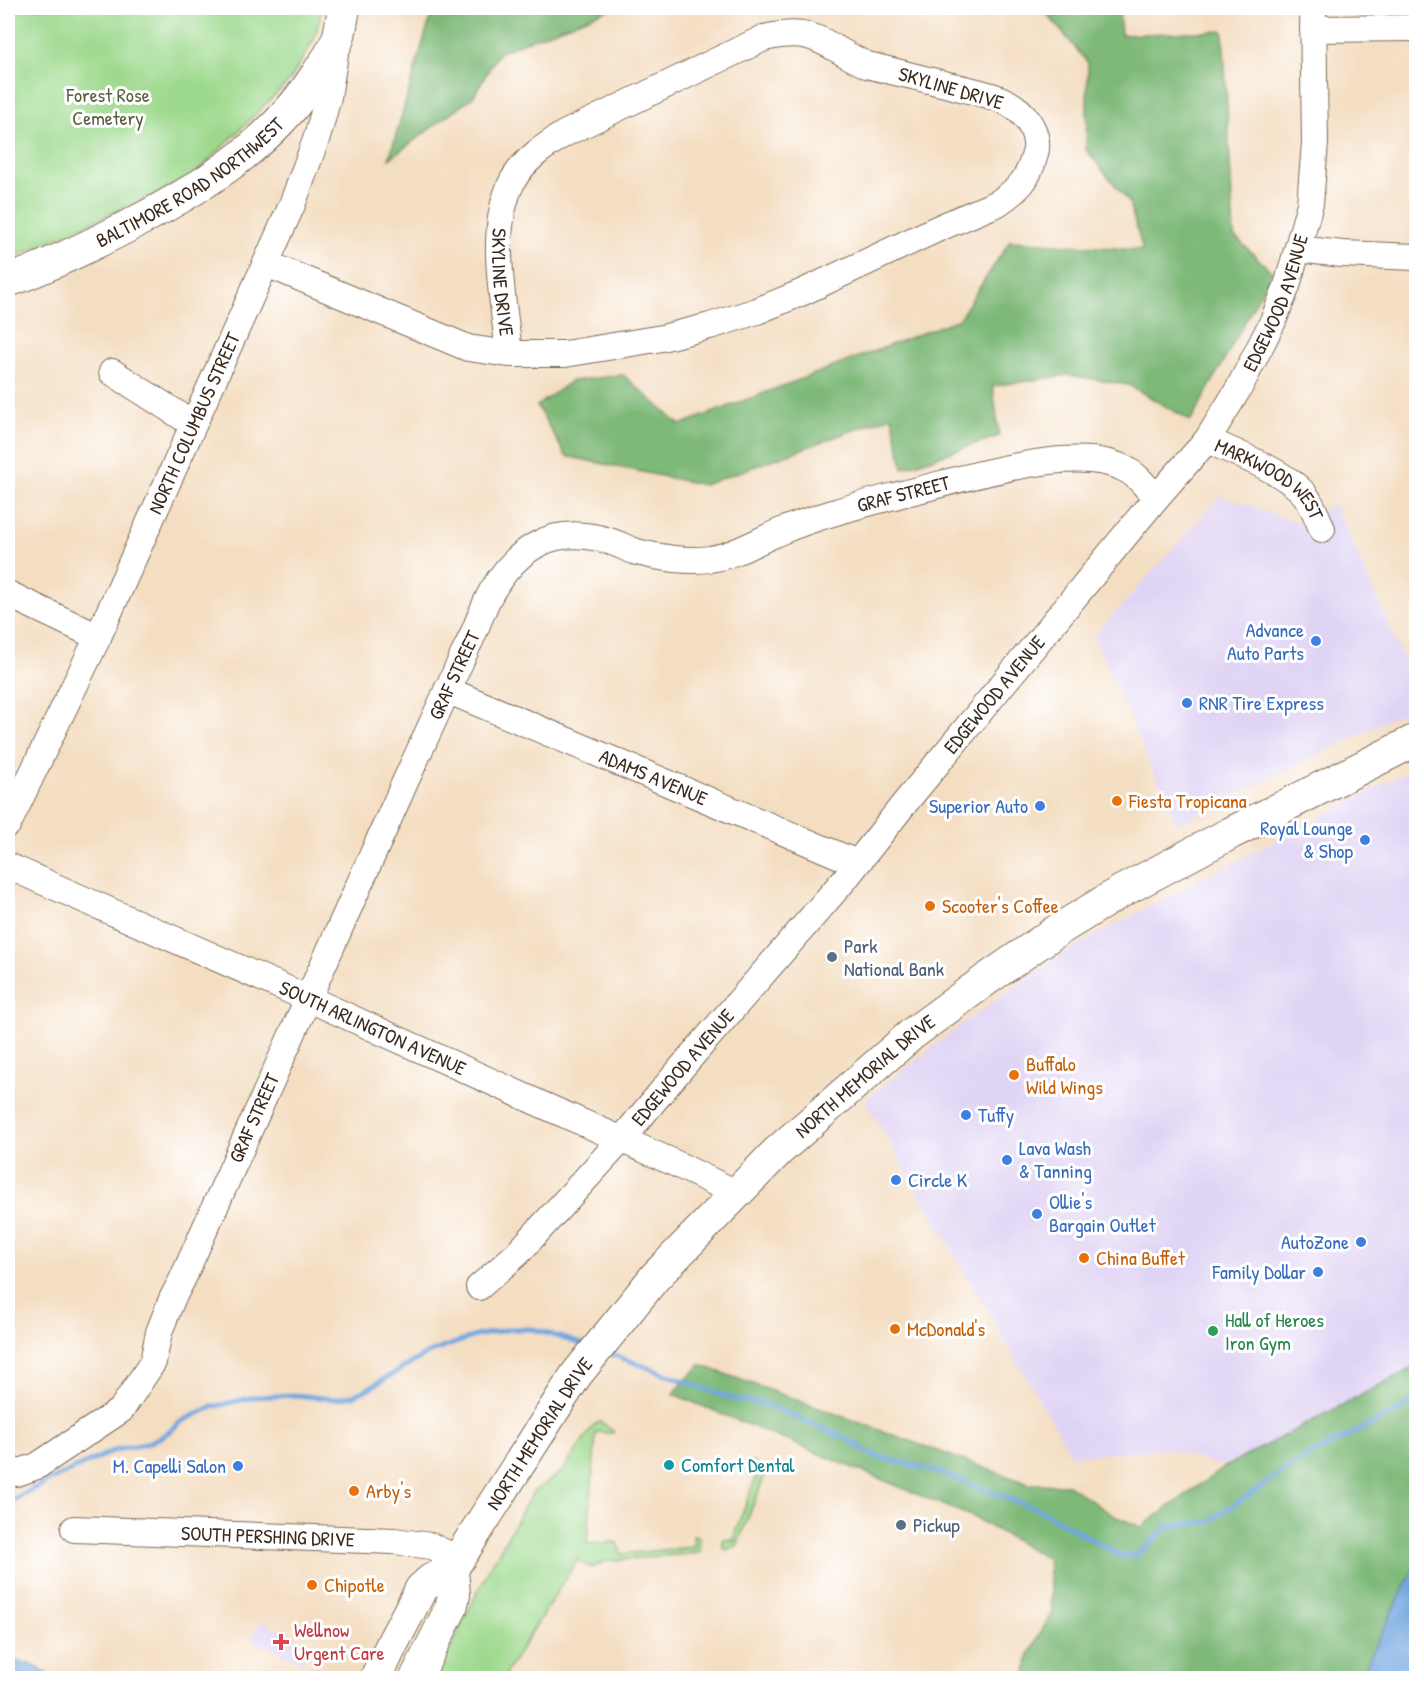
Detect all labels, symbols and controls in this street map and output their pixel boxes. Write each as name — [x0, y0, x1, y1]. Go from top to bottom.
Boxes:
street label: SKYLINE DRIVE — [895, 60, 1007, 115]
park label: Forest Rose Cemetery — [65, 81, 150, 131]
street label: BALTIMORE ROAD NORTHWEST — [91, 110, 290, 253]
street label: SKYLINE DRIVE — [486, 227, 521, 338]
street label: EDGEWOOD AVENUE — [1236, 231, 1314, 376]
street label: NORTH COLUMBUS STREET — [141, 327, 246, 518]
street label: MARKWOOD WEST — [1211, 431, 1331, 524]
street label: GRAF STREET — [854, 468, 953, 518]
place label: Advance Auto Parts — [1227, 616, 1304, 666]
street label: GRAF STREET — [422, 626, 486, 724]
street label: EDGEWOOD AVENUE — [937, 629, 1051, 759]
marker: Advance Auto Parts — [1309, 634, 1323, 648]
place label: RNR Tire Express — [1199, 689, 1324, 716]
marker: RNR Tire Express — [1180, 696, 1194, 710]
street label: ADAMS AVENUE — [595, 742, 712, 811]
place label: Fiesta Tropicana — [1128, 787, 1247, 814]
place label: Superior Auto — [929, 792, 1028, 819]
marker: Fiesta Tropicana — [1110, 794, 1124, 808]
marker: Superior Auto — [1033, 799, 1047, 813]
place label: Royal Lounge & Shop — [1260, 814, 1353, 864]
marker: Royal Lounge & Shop — [1358, 833, 1372, 847]
place label: Scooter's Coffee — [942, 892, 1059, 919]
marker: Scooter's Coffee — [923, 899, 937, 913]
place label: Park National Bank — [844, 932, 944, 982]
marker: Park National Bank — [825, 950, 839, 964]
street label: SOUTH ARLINGTON AVENUE — [275, 974, 471, 1081]
street label: EDGEWOOD AVENUE — [625, 1003, 740, 1131]
street label: NORTH MEMORIAL DRIVE — [789, 1008, 940, 1143]
place label: Buffalo Wild Wings — [1026, 1050, 1103, 1100]
street label: GRAF STREET — [222, 1068, 285, 1167]
marker: Buffalo Wild Wings — [1007, 1068, 1021, 1082]
place label: Tuffy — [978, 1101, 1014, 1128]
marker: Tuffy — [959, 1108, 973, 1122]
place label: Lava Wash & Tanning — [1019, 1134, 1092, 1184]
marker: Lava Wash & Tanning — [1000, 1153, 1014, 1167]
place label: Circle K — [908, 1166, 968, 1193]
marker: Circle K — [889, 1173, 903, 1187]
place label: Ollie's Bargain Outlet — [1049, 1188, 1157, 1238]
marker: Ollie's Bargain Outlet — [1030, 1207, 1044, 1221]
place label: AutoZone — [1281, 1228, 1349, 1255]
marker: AutoZone — [1354, 1235, 1368, 1249]
place label: China Buffet — [1096, 1244, 1186, 1271]
marker: China Buffet — [1077, 1251, 1091, 1265]
place label: Family Dollar — [1211, 1258, 1306, 1285]
marker: Family Dollar — [1311, 1265, 1325, 1279]
place label: Hall of Heroes Iron Gym — [1225, 1306, 1324, 1356]
place label: McDonald's — [907, 1315, 985, 1342]
marker: McDonald's — [888, 1322, 902, 1336]
marker: Hall of Heroes Iron Gym — [1206, 1324, 1220, 1338]
street label: NORTH MEMORIAL DRIVE — [479, 1351, 598, 1515]
place label: Comfort Dental — [681, 1451, 795, 1478]
place label: M. Capelli Salon — [113, 1452, 226, 1479]
marker: Comfort Dental — [662, 1458, 676, 1472]
marker: M. Capelli Salon — [231, 1459, 245, 1473]
place label: Arby's — [366, 1477, 411, 1504]
marker: Arby's — [347, 1484, 361, 1498]
place label: Pickup — [913, 1511, 960, 1538]
marker: Pickup — [894, 1518, 908, 1532]
street label: SOUTH PERSHING DRIVE — [181, 1519, 355, 1553]
place label: Chipotle — [324, 1571, 385, 1598]
marker: Chipotle — [305, 1578, 319, 1592]
place label: Wellnow Urgent Care — [294, 1616, 385, 1666]
marker: Wellnow Urgent Care — [272, 1633, 290, 1651]

